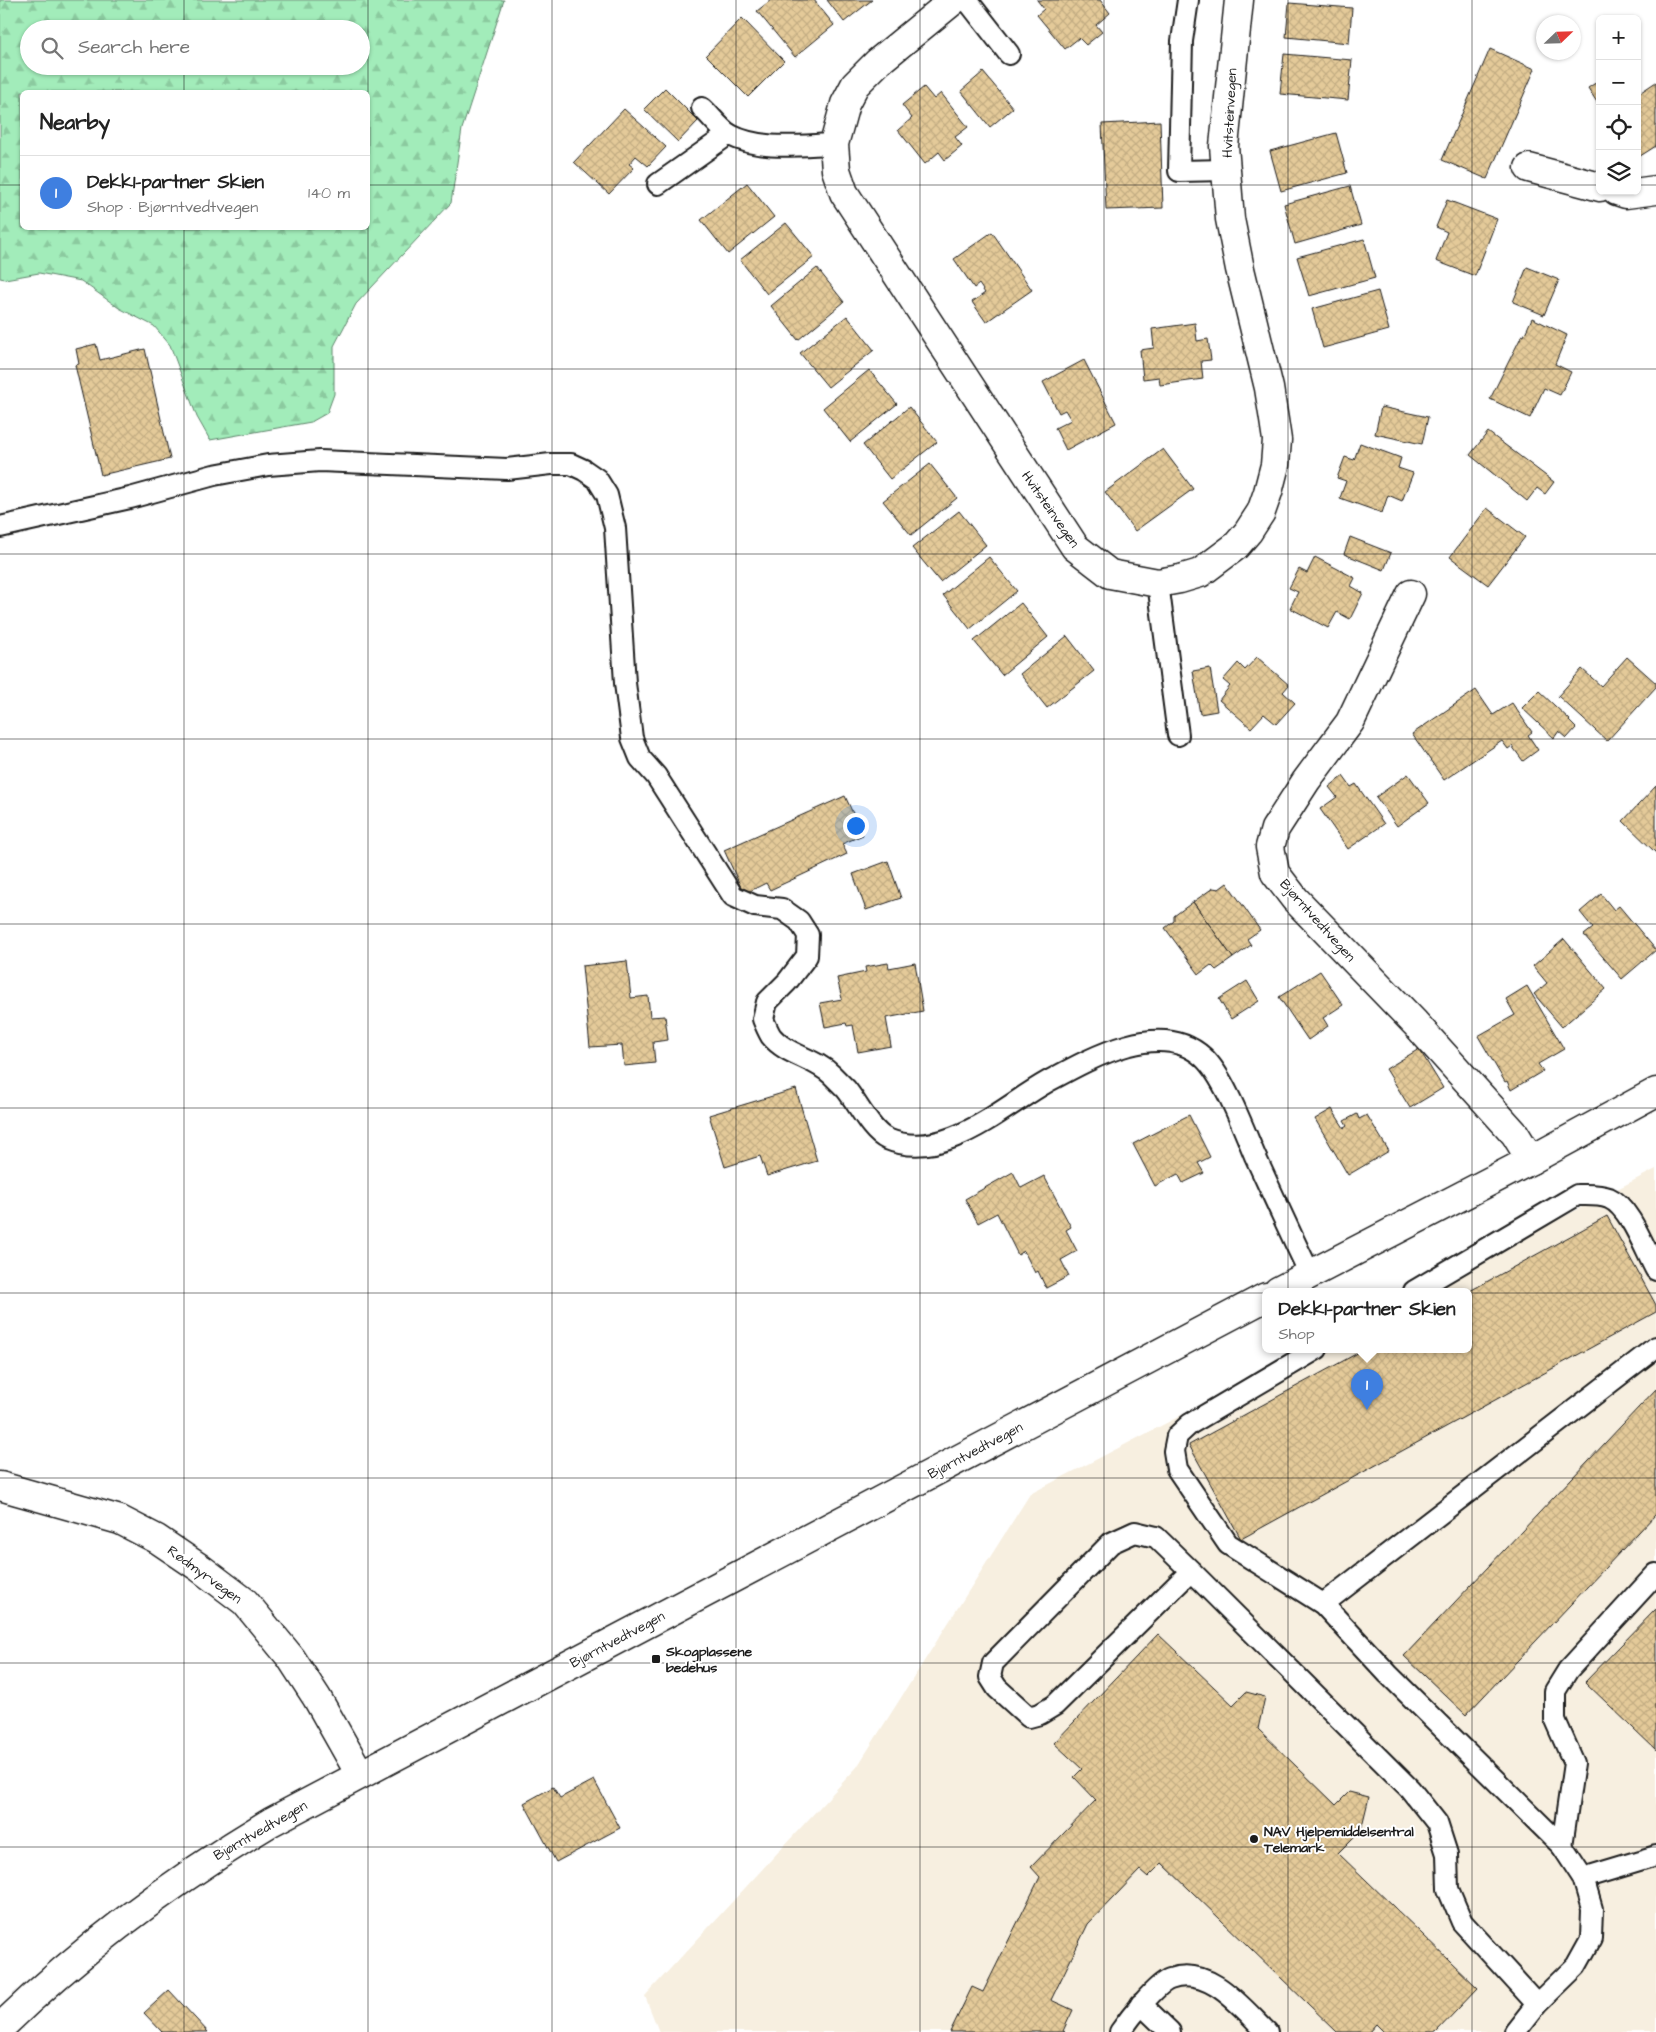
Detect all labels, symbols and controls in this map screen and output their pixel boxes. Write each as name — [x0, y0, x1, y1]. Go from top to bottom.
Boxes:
north arrow — [1536, 15, 1581, 60]
map controls — [1596, 15, 1641, 195]
button: + — [1596, 15, 1641, 60]
search box — [20, 20, 370, 75]
icon: search — [38, 34, 66, 62]
text: Search here — [78, 34, 190, 61]
button: − — [1596, 60, 1641, 105]
street label: Hvitsteinvegen — [1218, 68, 1242, 158]
button: locate — [1596, 105, 1641, 150]
text: Nearby — [40, 108, 110, 137]
button: layers — [1596, 150, 1641, 195]
text: Dekk1-partner Skien — [87, 169, 264, 196]
text: 1 — [55, 182, 57, 204]
text: 140 m — [308, 182, 350, 204]
text: Shop · Bjørntvedtvegen — [87, 196, 258, 218]
street label: Hvitsteinvegen — [1016, 467, 1084, 552]
your location — [843, 813, 869, 839]
street label: Bjørntvedtvegen — [1275, 875, 1360, 966]
popup — [1262, 1288, 1472, 1353]
text: Dekk1-partner Skien — [1278, 1296, 1456, 1323]
text: Shop — [1278, 1323, 1315, 1345]
pin: 1 — [1351, 1369, 1383, 1410]
street label: Bjørntvedtvegen — [924, 1417, 1027, 1484]
street label: Rødmyrvegen — [163, 1541, 246, 1609]
street label: Bjørntvedtvegen — [566, 1606, 669, 1673]
place label: Skogplassene bedehus — [665, 1642, 752, 1678]
marker: Skogplassene bedehus — [650, 1653, 662, 1665]
street label: Bjørntvedtvegen — [210, 1796, 311, 1866]
place label: NAV Hjelpemiddelsentral Telemark — [1263, 1822, 1414, 1858]
marker: NAV Hjelpemiddelsentral Telemark — [1248, 1833, 1260, 1845]

